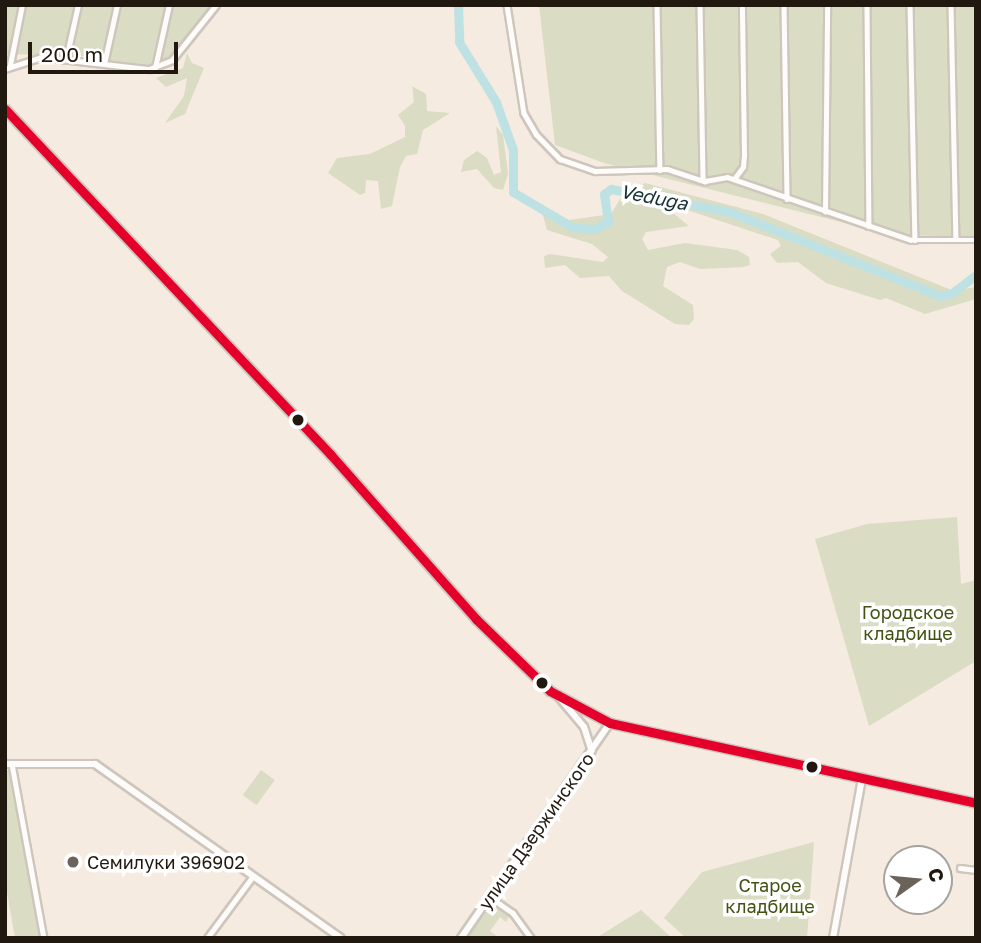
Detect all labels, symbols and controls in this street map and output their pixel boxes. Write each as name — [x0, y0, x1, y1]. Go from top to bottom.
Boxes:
scale bar — [32, 28, 182, 72]
text: 200 m — [41, 41, 103, 67]
water label: Veduga — [618, 179, 690, 215]
unlabelled marker — [291, 413, 305, 427]
park label: Городское кладбище — [862, 602, 954, 644]
unlabelled marker — [535, 676, 549, 690]
street label: улица Дзержинского — [474, 748, 598, 914]
unlabelled marker — [805, 760, 819, 774]
north arrow — [883, 845, 953, 915]
place label: Семилуки 396902 — [87, 851, 245, 873]
marker: Семилуки 396902 — [65, 854, 81, 870]
text: С — [924, 865, 950, 884]
park label: Старое кладбище — [725, 875, 815, 917]

